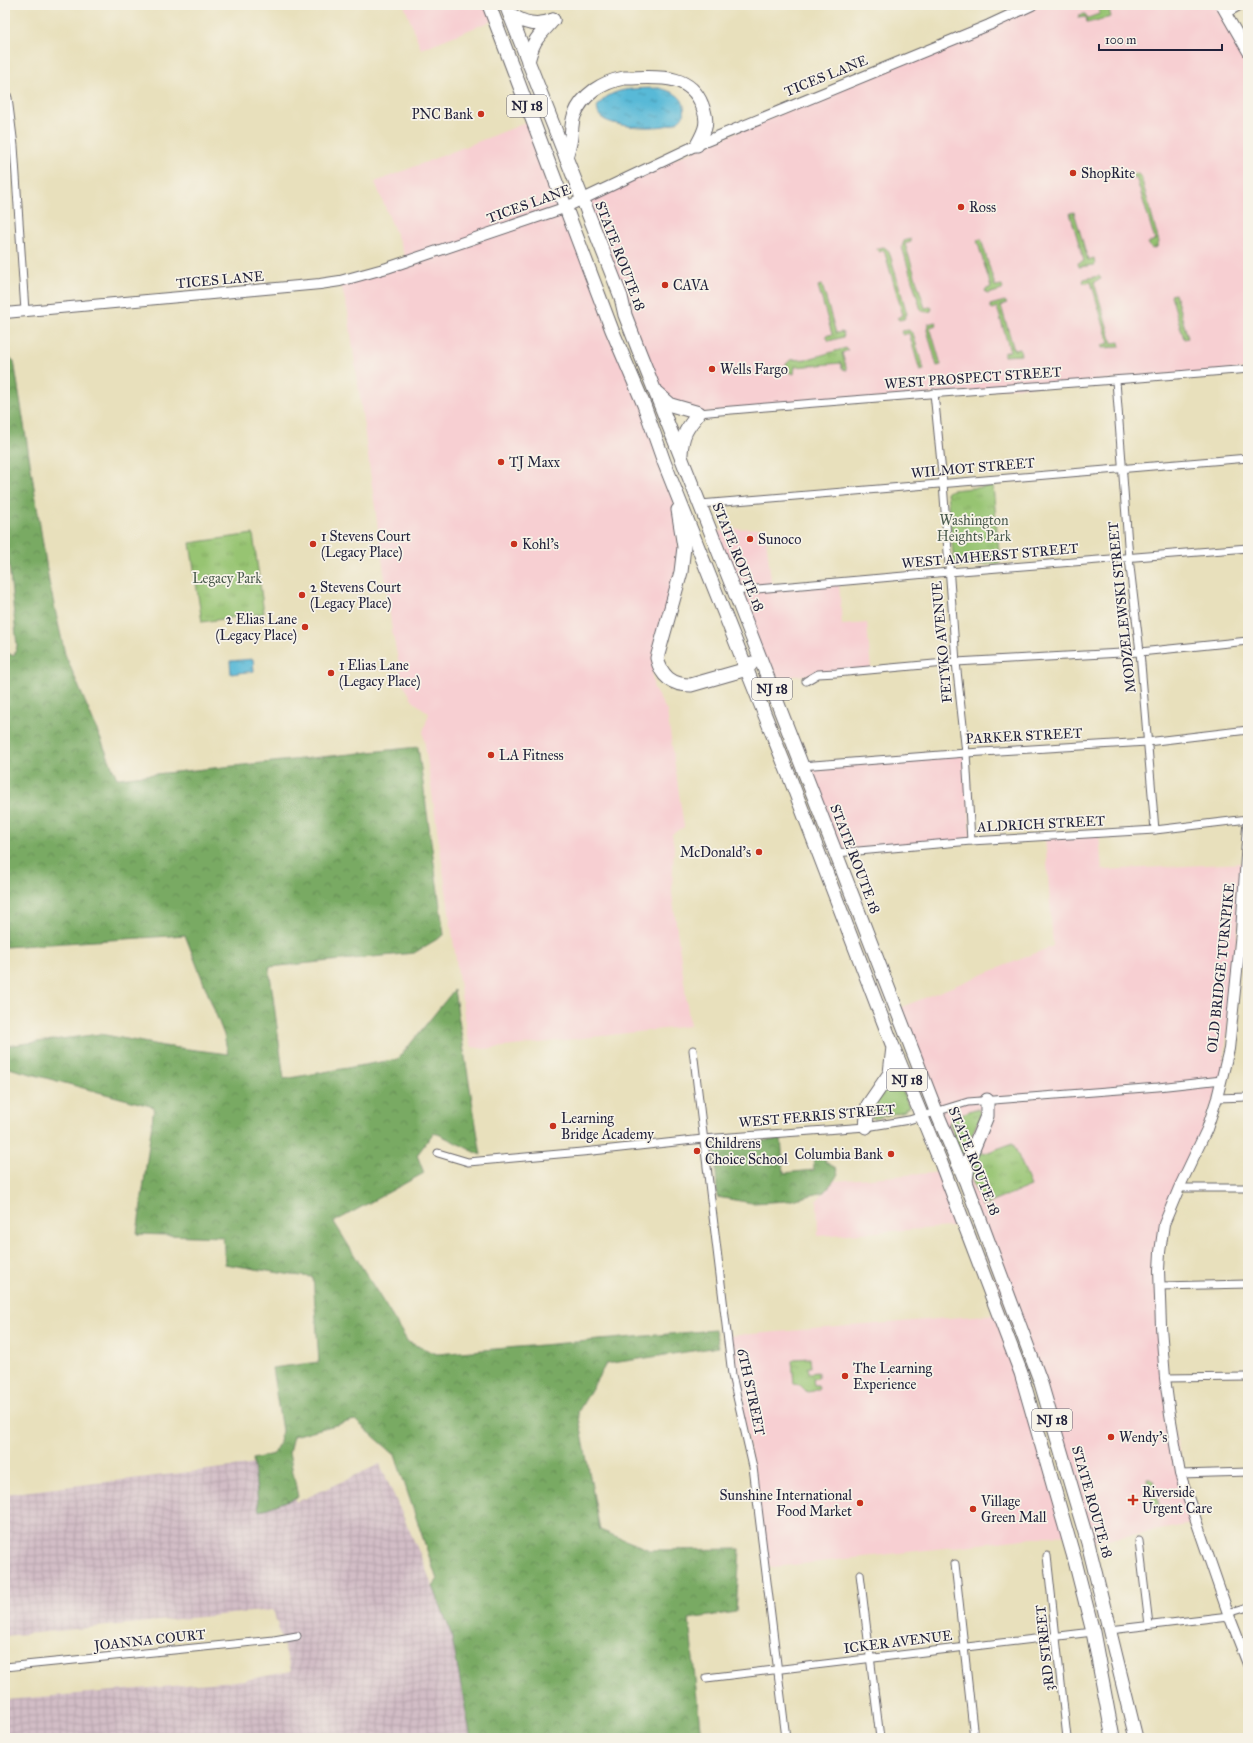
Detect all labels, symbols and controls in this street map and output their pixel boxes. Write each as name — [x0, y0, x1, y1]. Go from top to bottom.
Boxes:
scale bar — [1099, 26, 1222, 52]
text: 100 m — [1105, 33, 1136, 47]
street label: TICES LANE — [782, 52, 870, 100]
road number: NJ 18 — [507, 95, 547, 117]
place label: PNC Bank — [411, 106, 473, 123]
marker: PNC Bank — [476, 109, 486, 119]
place label: ShopRite — [1081, 165, 1135, 182]
marker: ShopRite — [1068, 168, 1078, 178]
street label: TICES LANE — [485, 181, 573, 227]
street label: STATE ROUTE 18 — [591, 199, 649, 313]
place label: Ross — [969, 199, 996, 216]
marker: Ross — [956, 202, 966, 212]
street label: TICES LANE — [175, 268, 265, 292]
place label: CAVA — [673, 277, 710, 294]
marker: CAVA — [660, 280, 670, 290]
place label: Wells Fargo — [720, 361, 788, 378]
street label: WEST PROSPECT STREET — [884, 363, 1063, 393]
marker: Wells Fargo — [707, 364, 717, 374]
place label: TJ Maxx — [509, 454, 561, 472]
street label: WILMOT STREET — [910, 454, 1036, 482]
marker: TJ Maxx — [496, 457, 506, 467]
street label: STATE ROUTE 18 — [708, 500, 768, 614]
park label: Washington Heights Park — [937, 512, 1012, 545]
street label: MODZELEWSKI STREET — [1105, 520, 1139, 694]
place label: 1 Stevens Court (Legacy Place) — [321, 528, 411, 562]
place label: Sunoco — [758, 531, 801, 548]
marker: Sunoco — [745, 534, 755, 544]
place label: Kohl's — [522, 536, 559, 553]
marker: 1 Stevens Court (Legacy Place) — [308, 539, 318, 549]
marker: Kohl's — [509, 539, 519, 549]
street label: WEST AMHERST STREET — [901, 540, 1080, 572]
park label: Legacy Park — [192, 570, 262, 587]
place label: 2 Stevens Court (Legacy Place) — [310, 579, 401, 613]
street label: FETYKO AVENUE — [928, 580, 956, 704]
marker: 2 Stevens Court (Legacy Place) — [297, 590, 307, 600]
place label: 2 Elias Lane (Legacy Place) — [216, 611, 297, 645]
marker: 2 Elias Lane (Legacy Place) — [300, 622, 310, 632]
place label: 1 Elias Lane (Legacy Place) — [339, 657, 420, 691]
marker: 1 Elias Lane (Legacy Place) — [326, 668, 336, 678]
road number: NJ 18 — [752, 678, 792, 700]
street label: PARKER STREET — [965, 724, 1083, 748]
place label: LA Fitness — [499, 747, 564, 764]
marker: LA Fitness — [486, 750, 496, 760]
street label: STATE ROUTE 18 — [826, 802, 884, 916]
street label: ALDRICH STREET — [976, 812, 1106, 836]
place label: McDonald's — [680, 844, 751, 861]
marker: McDonald's — [754, 847, 764, 857]
street label: OLD BRIDGE TURNPIKE — [1204, 882, 1238, 1054]
road number: NJ 18 — [887, 1069, 927, 1091]
street label: WEST FERRIS STREET — [738, 1101, 896, 1131]
street label: STATE ROUTE 18 — [944, 1104, 1004, 1218]
place label: Learning Bridge Academy — [561, 1110, 654, 1143]
marker: Learning Bridge Academy — [548, 1121, 558, 1131]
place label: Childrens Choice School — [705, 1135, 788, 1168]
marker: Childrens Choice School — [692, 1146, 702, 1156]
place label: Columbia Bank — [795, 1146, 883, 1163]
marker: Columbia Bank — [886, 1149, 896, 1159]
street label: 6TH STREET — [733, 1347, 769, 1438]
place label: The Learning Experience — [853, 1360, 933, 1393]
marker: The Learning Experience — [840, 1371, 850, 1381]
road number: NJ 18 — [1032, 1409, 1072, 1431]
place label: Wendy's — [1119, 1429, 1167, 1446]
marker: Wendy's — [1106, 1432, 1116, 1442]
street label: STATE ROUTE 18 — [1068, 1444, 1116, 1560]
place label: Riverside Urgent Care — [1142, 1484, 1212, 1517]
place label: Sunshine International Food Market — [720, 1487, 852, 1520]
place label: Village Green Mall — [980, 1493, 1047, 1526]
marker: Riverside Urgent Care — [1127, 1494, 1139, 1506]
marker: Sunshine International Food Market — [855, 1498, 865, 1508]
marker: Village Green Mall — [968, 1504, 978, 1514]
street label: 3RD STREET — [1032, 1604, 1058, 1692]
street label: JOANNA COURT — [91, 1626, 207, 1656]
street label: ICKER AVENUE — [843, 1627, 953, 1657]

